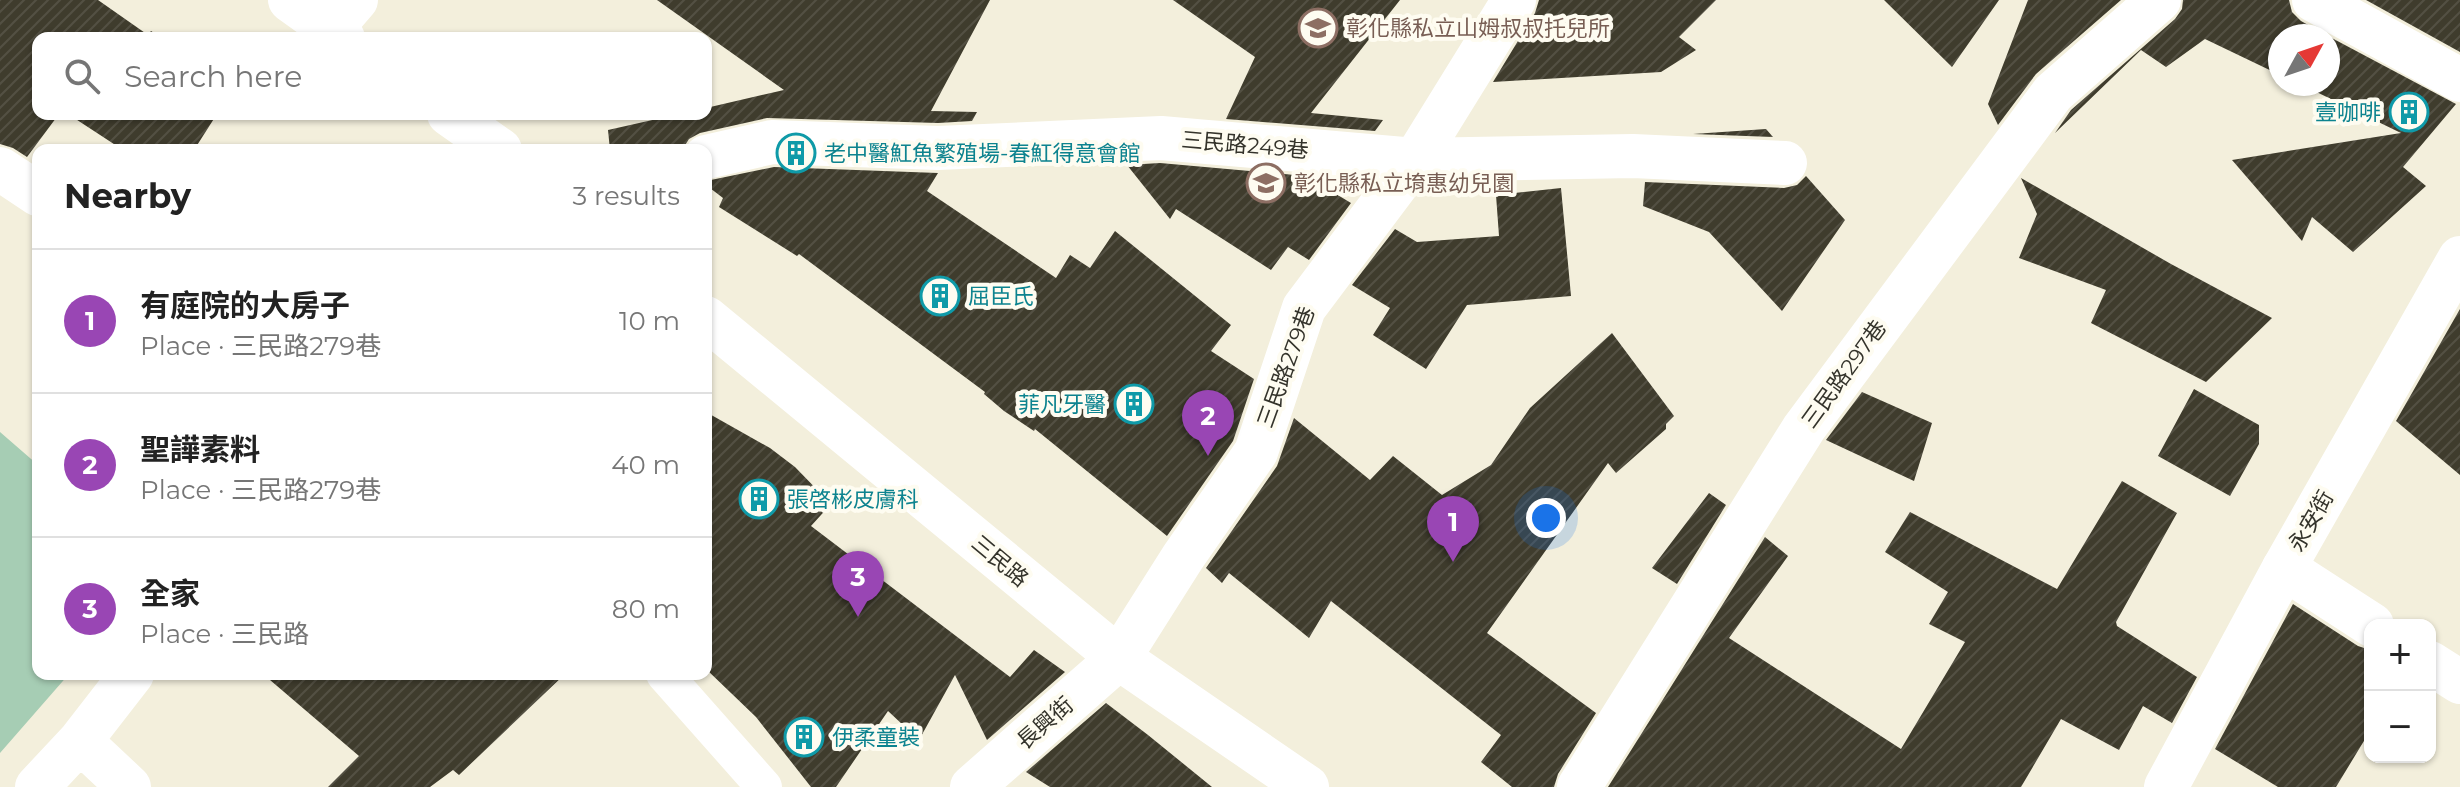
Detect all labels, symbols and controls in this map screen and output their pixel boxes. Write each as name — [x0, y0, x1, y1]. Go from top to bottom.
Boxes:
school or university icon: 彰化縣私立山姆叔叔托兒所 — [1297, 7, 1339, 49]
place label: 彰化縣私立山姆叔叔托兒所 — [1346, 15, 1610, 42]
north arrow — [2268, 24, 2340, 96]
search box — [32, 32, 712, 120]
icon: search — [60, 54, 104, 98]
text: Search here — [124, 58, 302, 95]
building icon: 壹咖啡 — [2388, 91, 2430, 133]
place label: 壹咖啡 — [2315, 99, 2381, 126]
street label: 三民路249巷 — [1180, 126, 1310, 164]
building icon: 老中醫魟魚繁殖場-春魟得意會館 — [775, 132, 817, 174]
place label: 老中醫魟魚繁殖場-春魟得意會館 — [824, 140, 1140, 167]
school or university icon: 彰化縣私立堉惠幼兒園 — [1245, 162, 1287, 204]
place label: 彰化縣私立堉惠幼兒園 — [1294, 170, 1514, 197]
text: Nearby — [64, 175, 191, 217]
text: 3 results — [573, 180, 680, 212]
building icon: 屈臣氏 — [919, 275, 961, 317]
place label: 屈臣氏 — [968, 283, 1034, 310]
text: 有庭院的大房子 — [140, 287, 350, 324]
street label: 三民路279巷 — [1252, 303, 1320, 431]
text: 1 — [85, 305, 95, 337]
text: 10 m — [619, 305, 680, 337]
street label: 三民路297巷 — [1796, 315, 1892, 433]
text: Place · 三民路279巷 — [140, 330, 381, 362]
building icon: 菲凡牙醫 — [1113, 383, 1155, 425]
pin: 2 — [1182, 390, 1234, 456]
place label: 菲凡牙醫 — [1018, 391, 1106, 418]
text: 聖譁素料 — [140, 431, 260, 468]
text: 2 — [82, 449, 98, 481]
text: 40 m — [611, 449, 680, 481]
text: Place · 三民路279巷 — [140, 474, 381, 506]
building icon: 張啓彬皮膚科 — [738, 478, 780, 520]
place label: 張啓彬皮膚科 — [787, 486, 919, 513]
street label: 永安街 — [2283, 486, 2339, 556]
pin: 1 — [1427, 496, 1479, 562]
your location — [1526, 498, 1566, 538]
street label: 三民路 — [966, 529, 1034, 593]
pin: 3 — [832, 551, 884, 617]
text: 全家 — [140, 575, 200, 612]
text: 3 — [82, 593, 98, 625]
text: 80 m — [612, 593, 680, 625]
text: Place · 三民路 — [140, 618, 309, 650]
map controls — [2364, 619, 2436, 763]
button: + — [2364, 619, 2436, 691]
street label: 長興街 — [1011, 691, 1079, 755]
button: − — [2364, 691, 2436, 763]
building icon: 伊柔童裝 — [783, 716, 825, 758]
place label: 伊柔童裝 — [832, 724, 920, 751]

